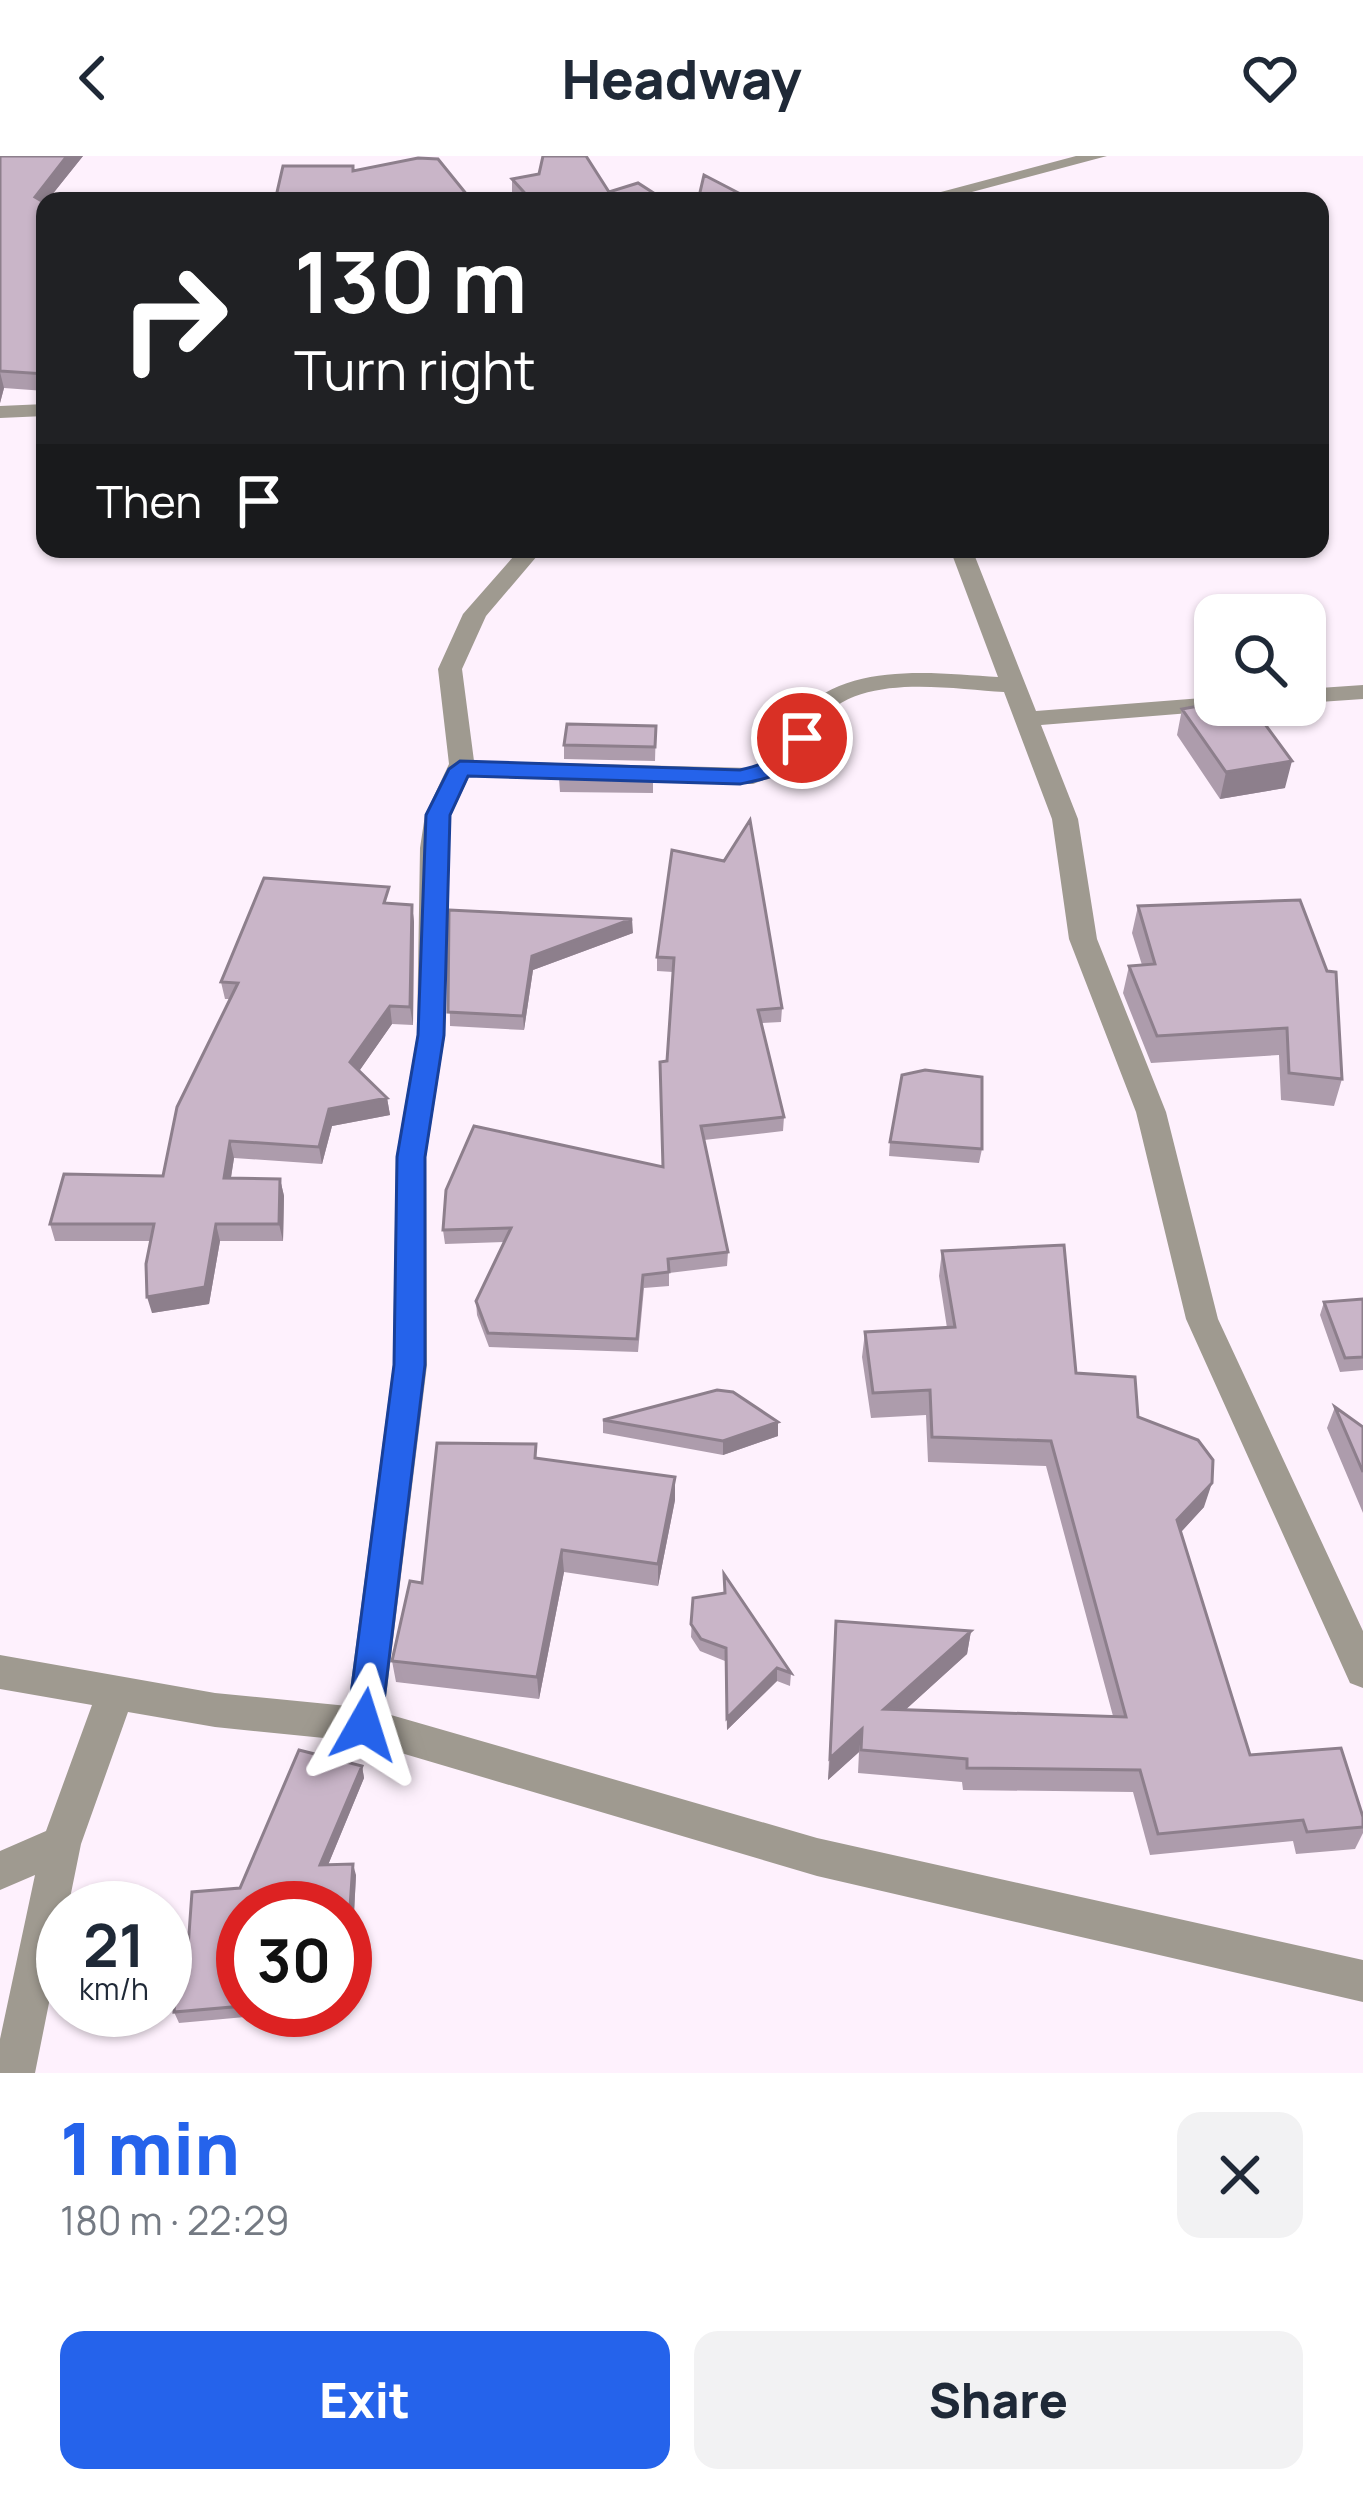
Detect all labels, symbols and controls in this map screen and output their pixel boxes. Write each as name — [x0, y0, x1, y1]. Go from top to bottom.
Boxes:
text: Headway — [561, 41, 802, 115]
icon: back — [60, 45, 126, 111]
icon: heart — [1237, 45, 1303, 111]
text: 130 m — [294, 223, 527, 338]
icon: right — [96, 240, 252, 396]
text: Turn right — [294, 332, 536, 406]
icon: arrive — [226, 468, 292, 534]
text: Then — [96, 470, 202, 532]
map controls — [1194, 594, 1326, 726]
button: search — [1194, 594, 1326, 726]
pin — [751, 687, 853, 789]
icon: arrive — [769, 705, 835, 771]
position arrow — [301, 1662, 427, 1788]
speed limit sign: 30 — [216, 1881, 372, 2037]
text: 21 — [83, 1903, 145, 1985]
text: km/h — [79, 1968, 149, 2009]
text: 1 min — [60, 2098, 240, 2197]
button: close — [1177, 2112, 1303, 2238]
text: 180 m · 22:29 — [60, 2193, 290, 2247]
button: Exit — [60, 2331, 670, 2469]
button: Share — [694, 2331, 1303, 2469]

